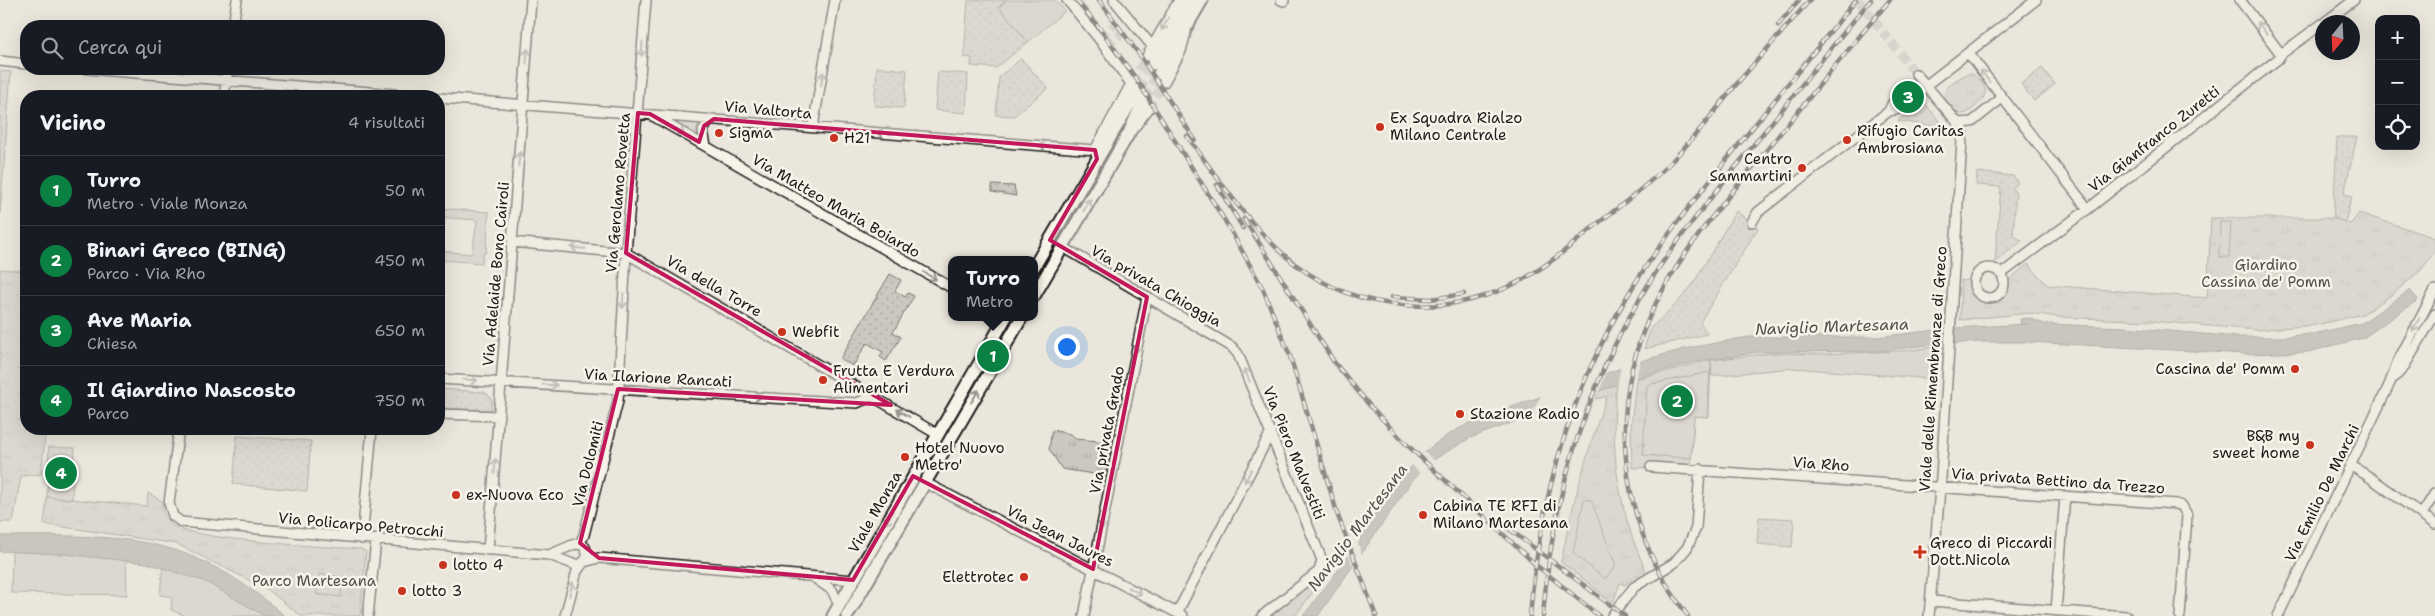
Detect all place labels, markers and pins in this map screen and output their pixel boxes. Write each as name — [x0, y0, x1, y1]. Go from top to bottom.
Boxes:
pin: 3 — [1892, 78, 1924, 116]
place label: Ex Squadra Rialzo Milano Centrale — [1390, 108, 1522, 145]
marker: Ex Squadra Rialzo Milano Centrale — [1374, 121, 1386, 133]
place label: Rifugio Caritas Ambrosiana — [1857, 121, 1964, 158]
place label: Sigma — [729, 123, 773, 143]
marker: Sigma — [713, 127, 725, 139]
place label: H21 — [844, 128, 870, 148]
marker: H21 — [828, 132, 840, 144]
marker: Rifugio Caritas Ambrosiana — [1841, 134, 1853, 146]
place label: Centro Sammartini — [1709, 149, 1792, 186]
marker: Centro Sammartini — [1796, 162, 1808, 174]
place label: Webfit — [792, 322, 839, 342]
marker: Webfit — [776, 326, 788, 338]
pin: 1 — [977, 337, 1009, 375]
place label: Cascina de' Pomm — [2156, 359, 2285, 379]
place label: Frutta E Verdura Alimentari — [833, 361, 955, 398]
marker: Cascina de' Pomm — [2289, 363, 2301, 375]
marker: Frutta E Verdura Alimentari — [817, 374, 829, 386]
pin: 2 — [1661, 382, 1693, 420]
place label: Stazione Radio — [1470, 404, 1580, 424]
marker: Stazione Radio — [1454, 408, 1466, 420]
place label: B&B my sweet home — [2212, 426, 2300, 463]
place label: Hotel Nuovo Metro' — [915, 438, 1005, 475]
marker: B&B my sweet home — [2304, 439, 2316, 451]
marker: Hotel Nuovo Metro' — [899, 451, 911, 463]
pin: 4 — [45, 454, 77, 492]
place label: ex-Nuova Eco — [466, 485, 564, 505]
marker: ex-Nuova Eco — [450, 489, 462, 501]
place label: Cabina TE RFI di Milano Martesana — [1433, 496, 1569, 533]
marker: Cabina TE RFI di Milano Martesana — [1417, 509, 1429, 521]
place label: Greco di Piccardi Dott.Nicola — [1930, 533, 2053, 570]
marker: Greco di Piccardi Dott.Nicola — [1914, 546, 1926, 558]
place label: lotto 4 — [453, 555, 503, 575]
marker: lotto 4 — [437, 559, 449, 571]
place label: Elettrotec — [942, 567, 1014, 587]
marker: Elettrotec — [1018, 571, 1030, 583]
place label: lotto 3 — [412, 581, 462, 601]
marker: lotto 3 — [396, 585, 408, 597]

